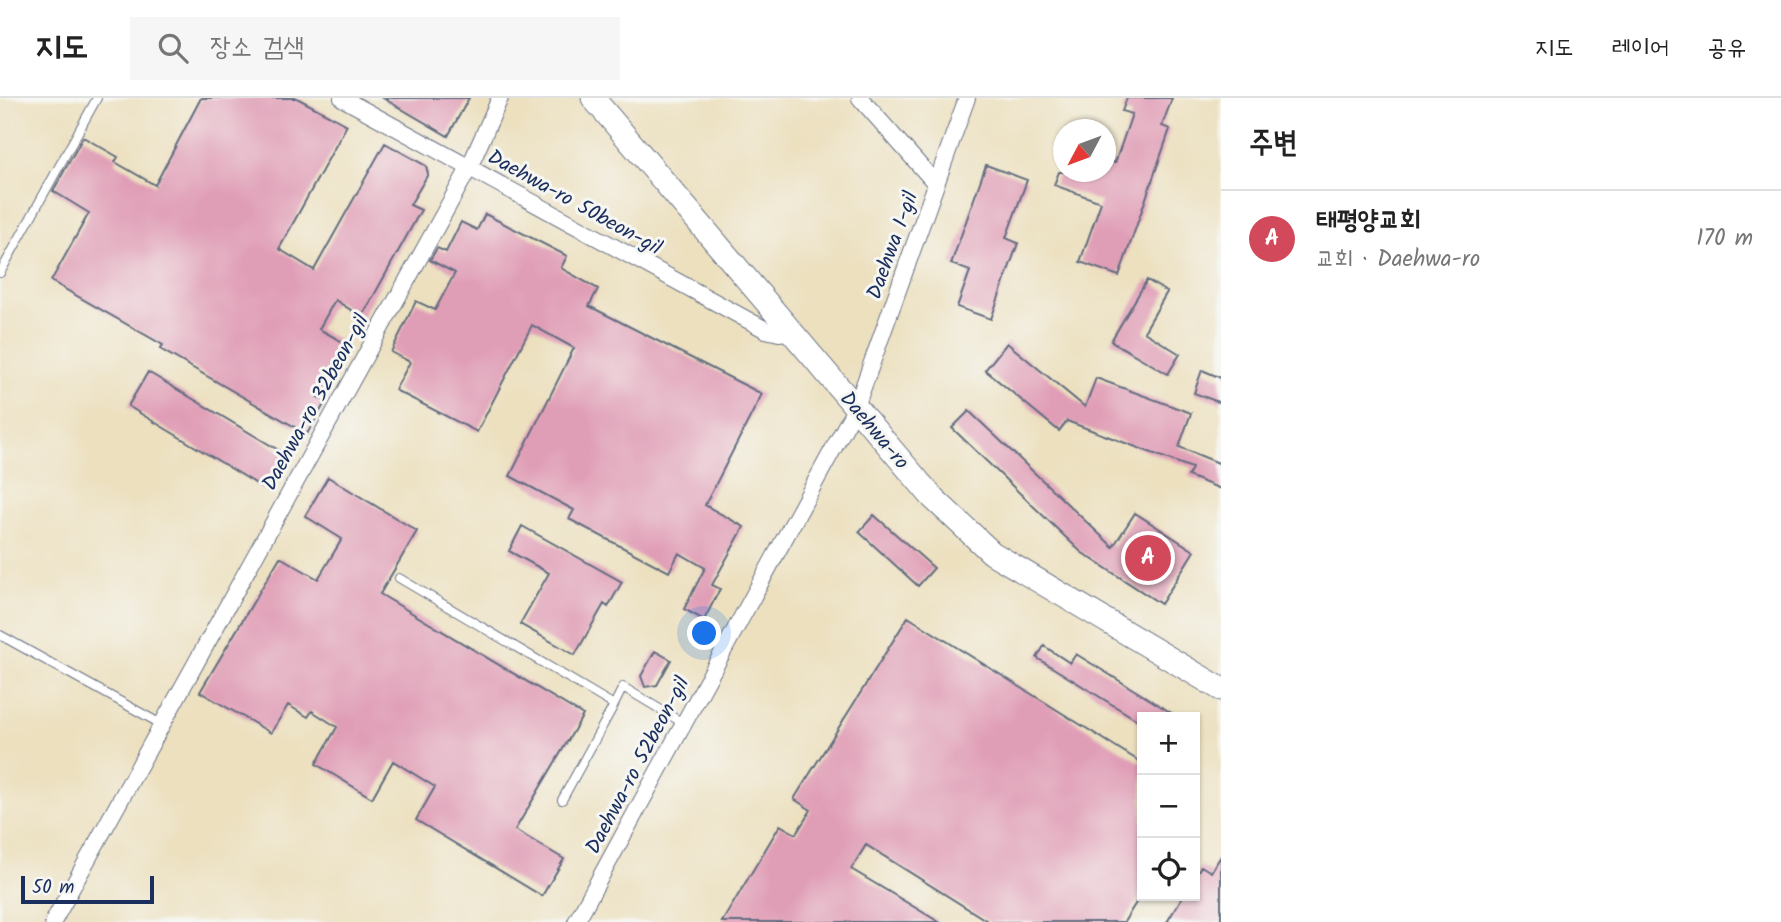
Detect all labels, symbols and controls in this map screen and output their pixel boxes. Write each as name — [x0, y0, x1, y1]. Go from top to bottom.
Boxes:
search box — [130, 17, 620, 80]
text: 지도 — [35, 22, 88, 75]
text: 장소 검색 — [210, 27, 304, 69]
icon: search — [154, 29, 192, 67]
text: 지도 — [1535, 29, 1573, 68]
text: 레이어 — [1611, 29, 1669, 68]
text: 공유 — [1707, 29, 1746, 68]
north arrow — [1053, 119, 1116, 182]
text: 주변 — [1249, 120, 1297, 168]
street label: Daehwa-ro 50beon-gil — [481, 142, 668, 265]
street label: Daehwa 1-gil — [859, 187, 928, 304]
text: 태평양교회 — [1316, 200, 1421, 242]
text: A — [1265, 221, 1279, 257]
text: 170 m — [1696, 221, 1753, 257]
text: 교회 · Daehwa-ro — [1316, 242, 1480, 278]
street label: Daehwa-ro 32beon-gil — [254, 308, 379, 497]
street label: Daehwa-ro — [831, 384, 917, 478]
pin: A — [1125, 532, 1171, 584]
your location — [687, 616, 721, 650]
street label: Daehwa-ro 52beon-gil — [578, 671, 699, 860]
map controls — [1137, 712, 1200, 901]
button: + — [1137, 712, 1200, 775]
button: − — [1137, 775, 1200, 838]
button: locate — [1137, 838, 1200, 901]
scale bar — [21, 873, 154, 905]
text: 50 m — [32, 873, 74, 903]

